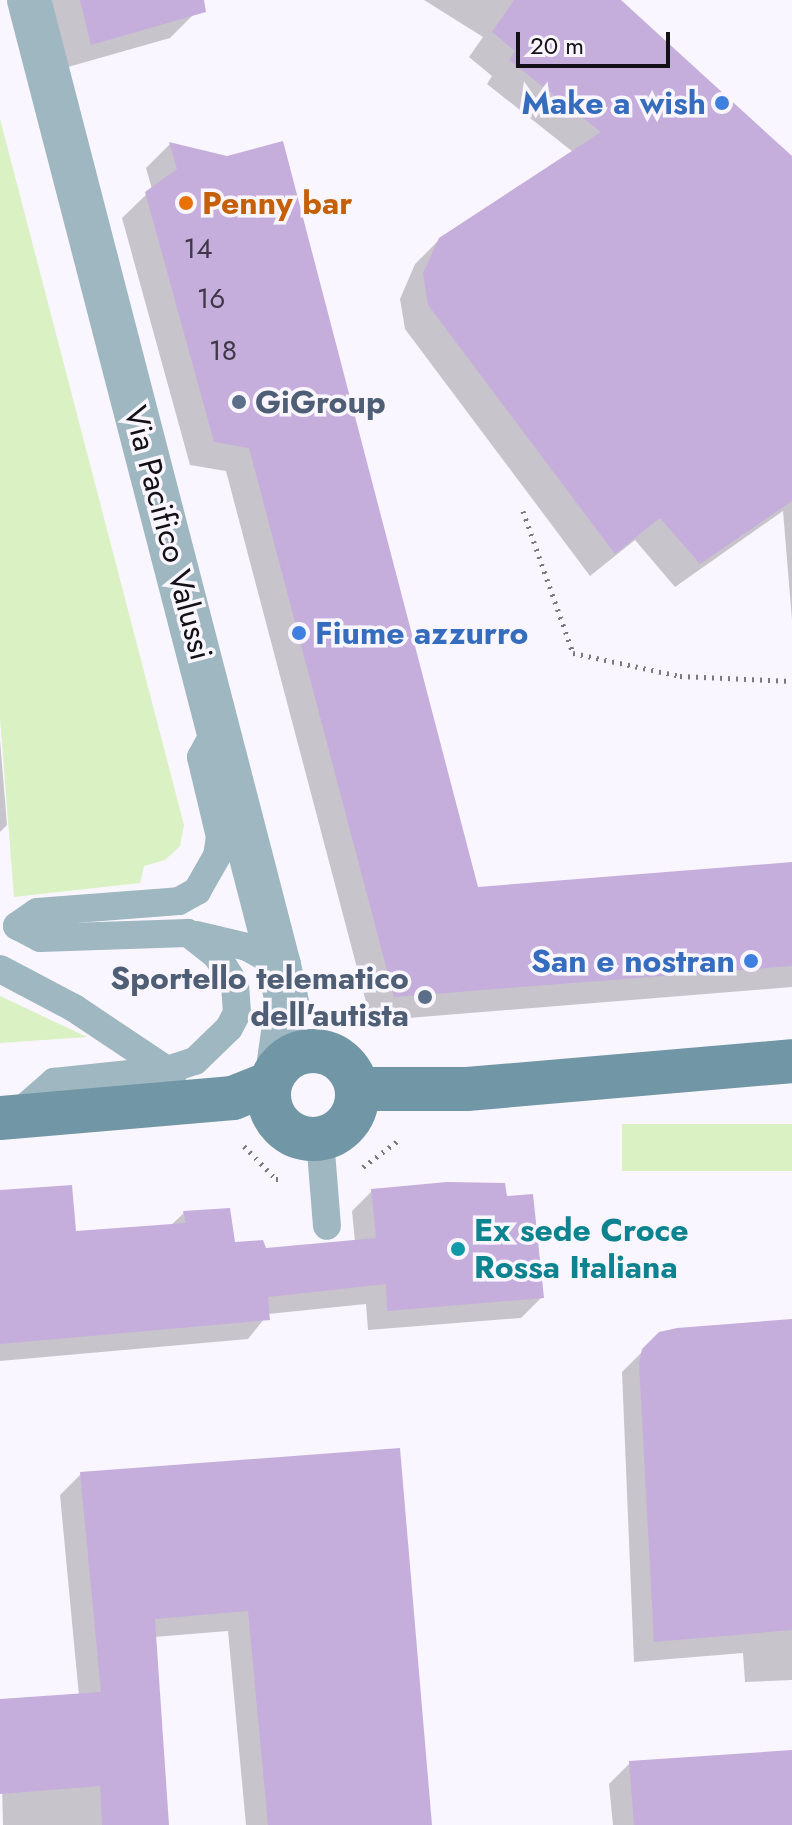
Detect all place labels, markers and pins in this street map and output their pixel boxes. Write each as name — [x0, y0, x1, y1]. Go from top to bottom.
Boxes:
place label: Make a wish — [521, 84, 706, 122]
marker: Make a wish — [713, 94, 731, 112]
place label: Penny bar — [202, 184, 352, 222]
marker: Penny bar — [177, 194, 195, 212]
place label: GiGroup — [255, 383, 386, 421]
marker: GiGroup — [230, 393, 248, 411]
place label: Fiume azzurro — [315, 614, 529, 652]
marker: Fiume azzurro — [290, 624, 308, 642]
place label: San e nostran — [531, 942, 735, 980]
marker: San e nostran — [742, 952, 760, 970]
place label: Sportello telematico dell'autista — [110, 960, 409, 1035]
marker: Sportello telematico dell'autista — [416, 988, 434, 1006]
place label: Ex sede Croce Rossa Italiana — [474, 1212, 689, 1287]
marker: Ex sede Croce Rossa Italiana — [449, 1240, 467, 1258]

